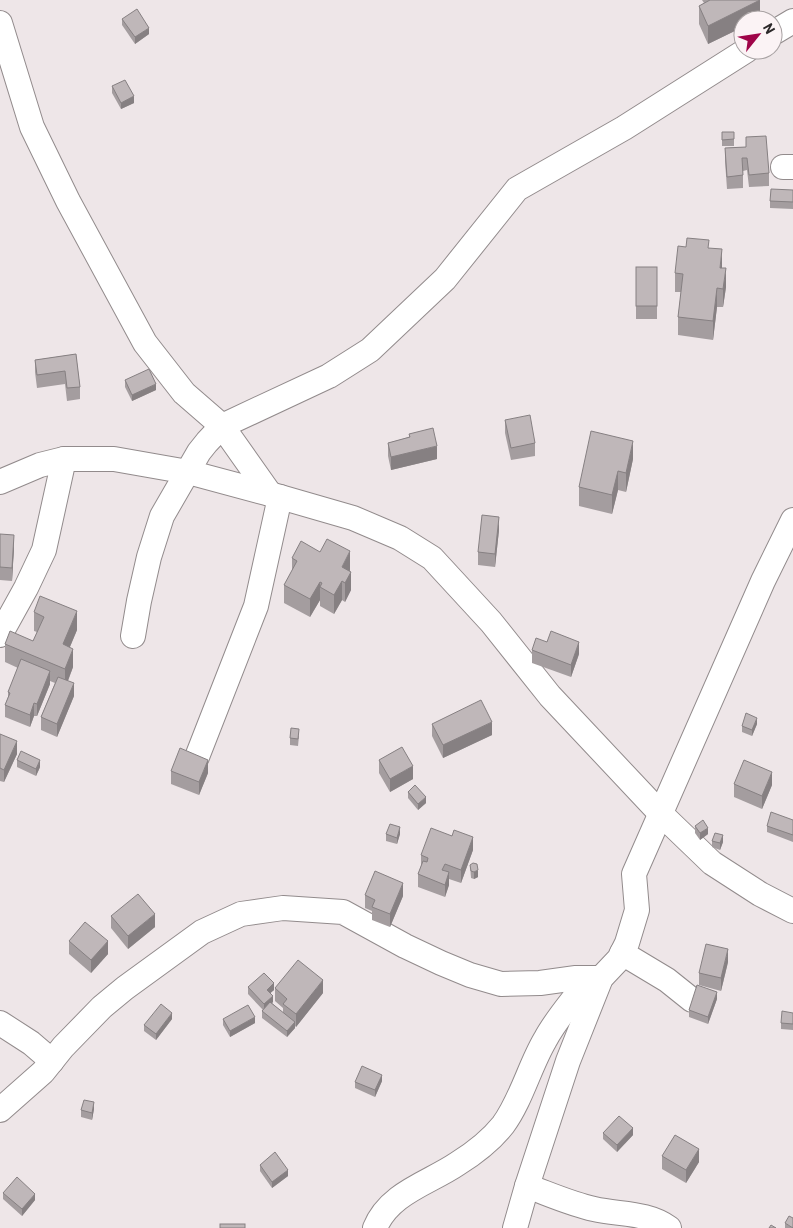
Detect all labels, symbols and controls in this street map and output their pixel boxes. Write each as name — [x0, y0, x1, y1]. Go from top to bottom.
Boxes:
north arrow — [733, 10, 783, 60]
text: N — [760, 20, 779, 37]

